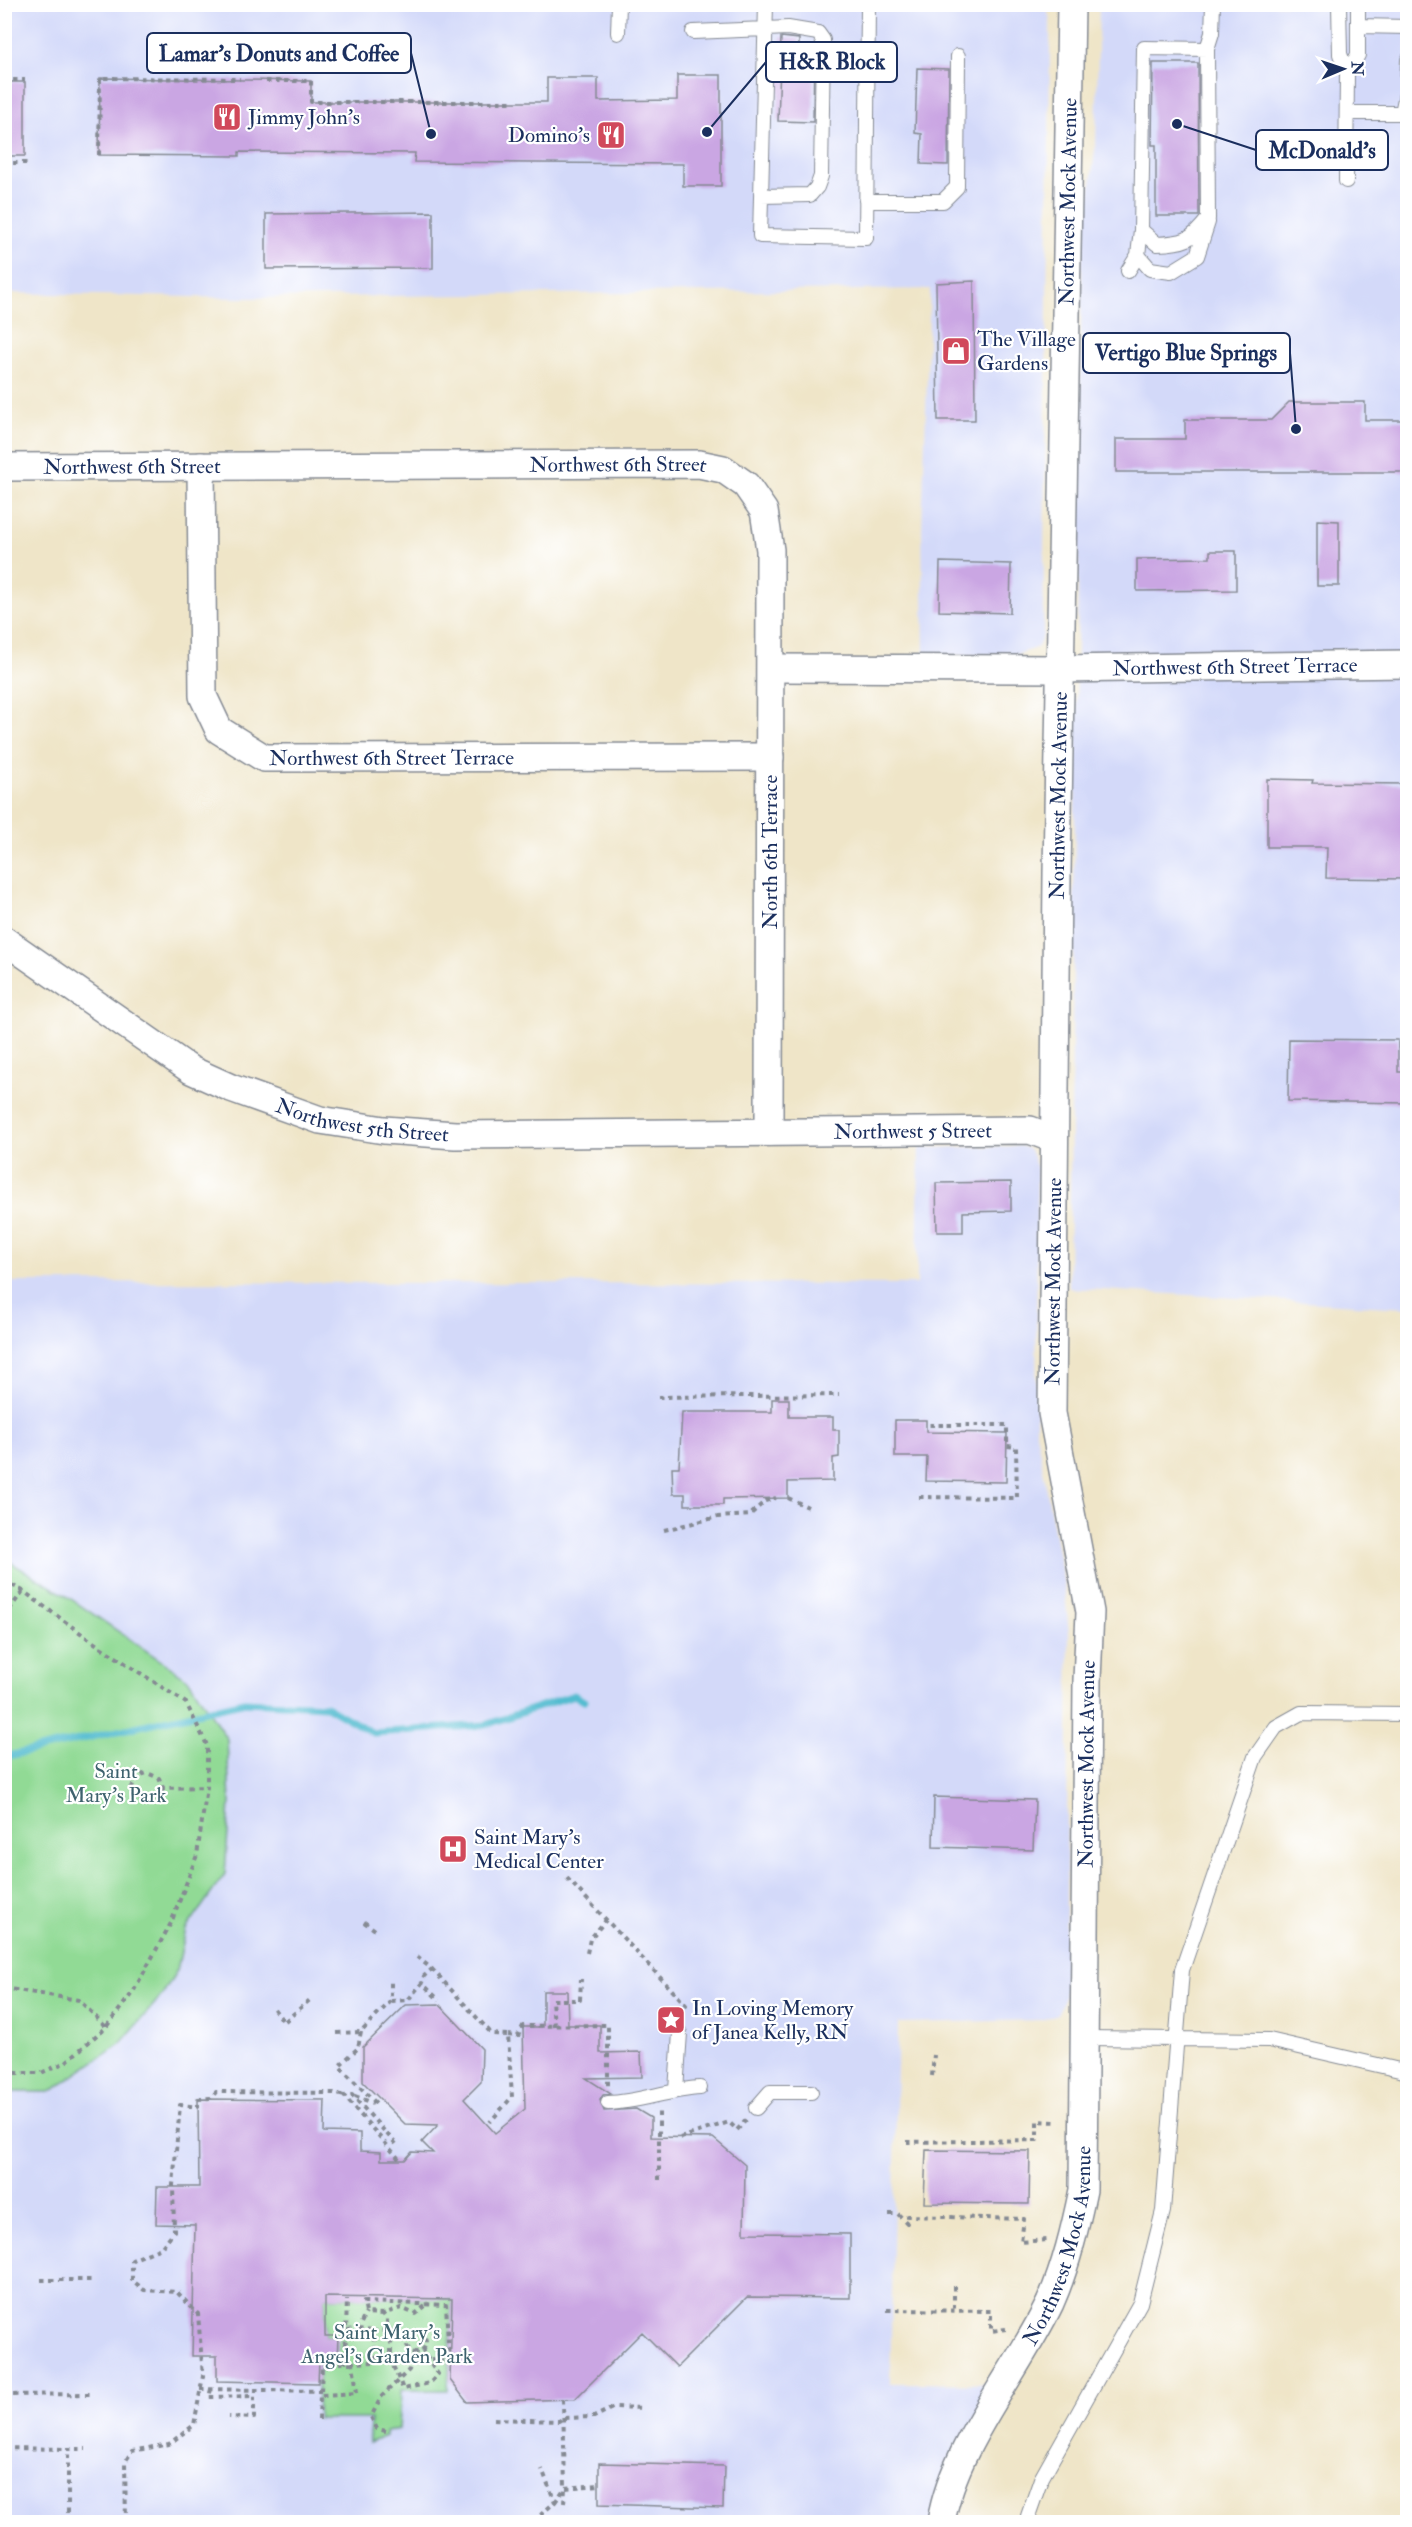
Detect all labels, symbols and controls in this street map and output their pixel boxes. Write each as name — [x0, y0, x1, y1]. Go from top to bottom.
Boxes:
callout: Lamar's Donuts and Coffee — [147, 33, 411, 73]
north arrow — [1313, 39, 1373, 99]
text: Lamar's Donuts and Coffee — [159, 40, 400, 68]
callout: H&R Block — [766, 42, 897, 82]
text: H&R Block — [779, 48, 886, 76]
text: N — [1347, 60, 1367, 77]
street label: Northwest Mock Avenue — [1053, 97, 1083, 306]
restaurant icon: Jimmy John's — [211, 101, 243, 133]
place label: Jimmy John's — [247, 104, 360, 131]
restaurant icon: Domino's — [595, 119, 627, 151]
place label: Domino's — [508, 122, 590, 149]
callout: McDonald's — [1256, 130, 1388, 170]
text: McDonald's — [1267, 137, 1376, 165]
place label: The Village Gardens — [977, 326, 1076, 377]
callout: Vertigo Blue Springs — [1083, 333, 1290, 373]
shop icon: The Village Gardens — [940, 335, 972, 367]
text: Vertigo Blue Springs — [1094, 339, 1278, 368]
street label: Northwest 6th Street — [529, 451, 709, 479]
street label: Northwest 6th Street — [43, 453, 221, 481]
street label: Northwest 6th Street Terrace — [1112, 652, 1358, 682]
street label: Northwest Mock Avenue — [1044, 691, 1074, 900]
street label: Northwest 6th Street Terrace — [269, 745, 514, 772]
street label: North 6th Terrace — [757, 775, 784, 929]
street label: Northwest 5th Street — [272, 1092, 450, 1149]
street label: Northwest 5 Street — [834, 1117, 992, 1146]
street label: Northwest Mock Avenue — [1039, 1177, 1068, 1386]
street label: Northwest Mock Avenue — [1073, 1659, 1102, 1868]
park label: Saint Mary's Park — [65, 1758, 167, 1809]
place label: Saint Mary's Medical Center — [474, 1824, 604, 1875]
hospital icon: Saint Mary's Medical Center — [437, 1833, 469, 1865]
place label: In Loving Memory of Janea Kelly, RN — [692, 1995, 854, 2046]
place icon: In Loving Memory of Janea Kelly, RN — [655, 2004, 687, 2036]
street label: Northwest Mock Avenue — [1017, 2146, 1097, 2350]
park label: Saint Mary's Angel's Garden Park — [300, 2319, 473, 2370]

